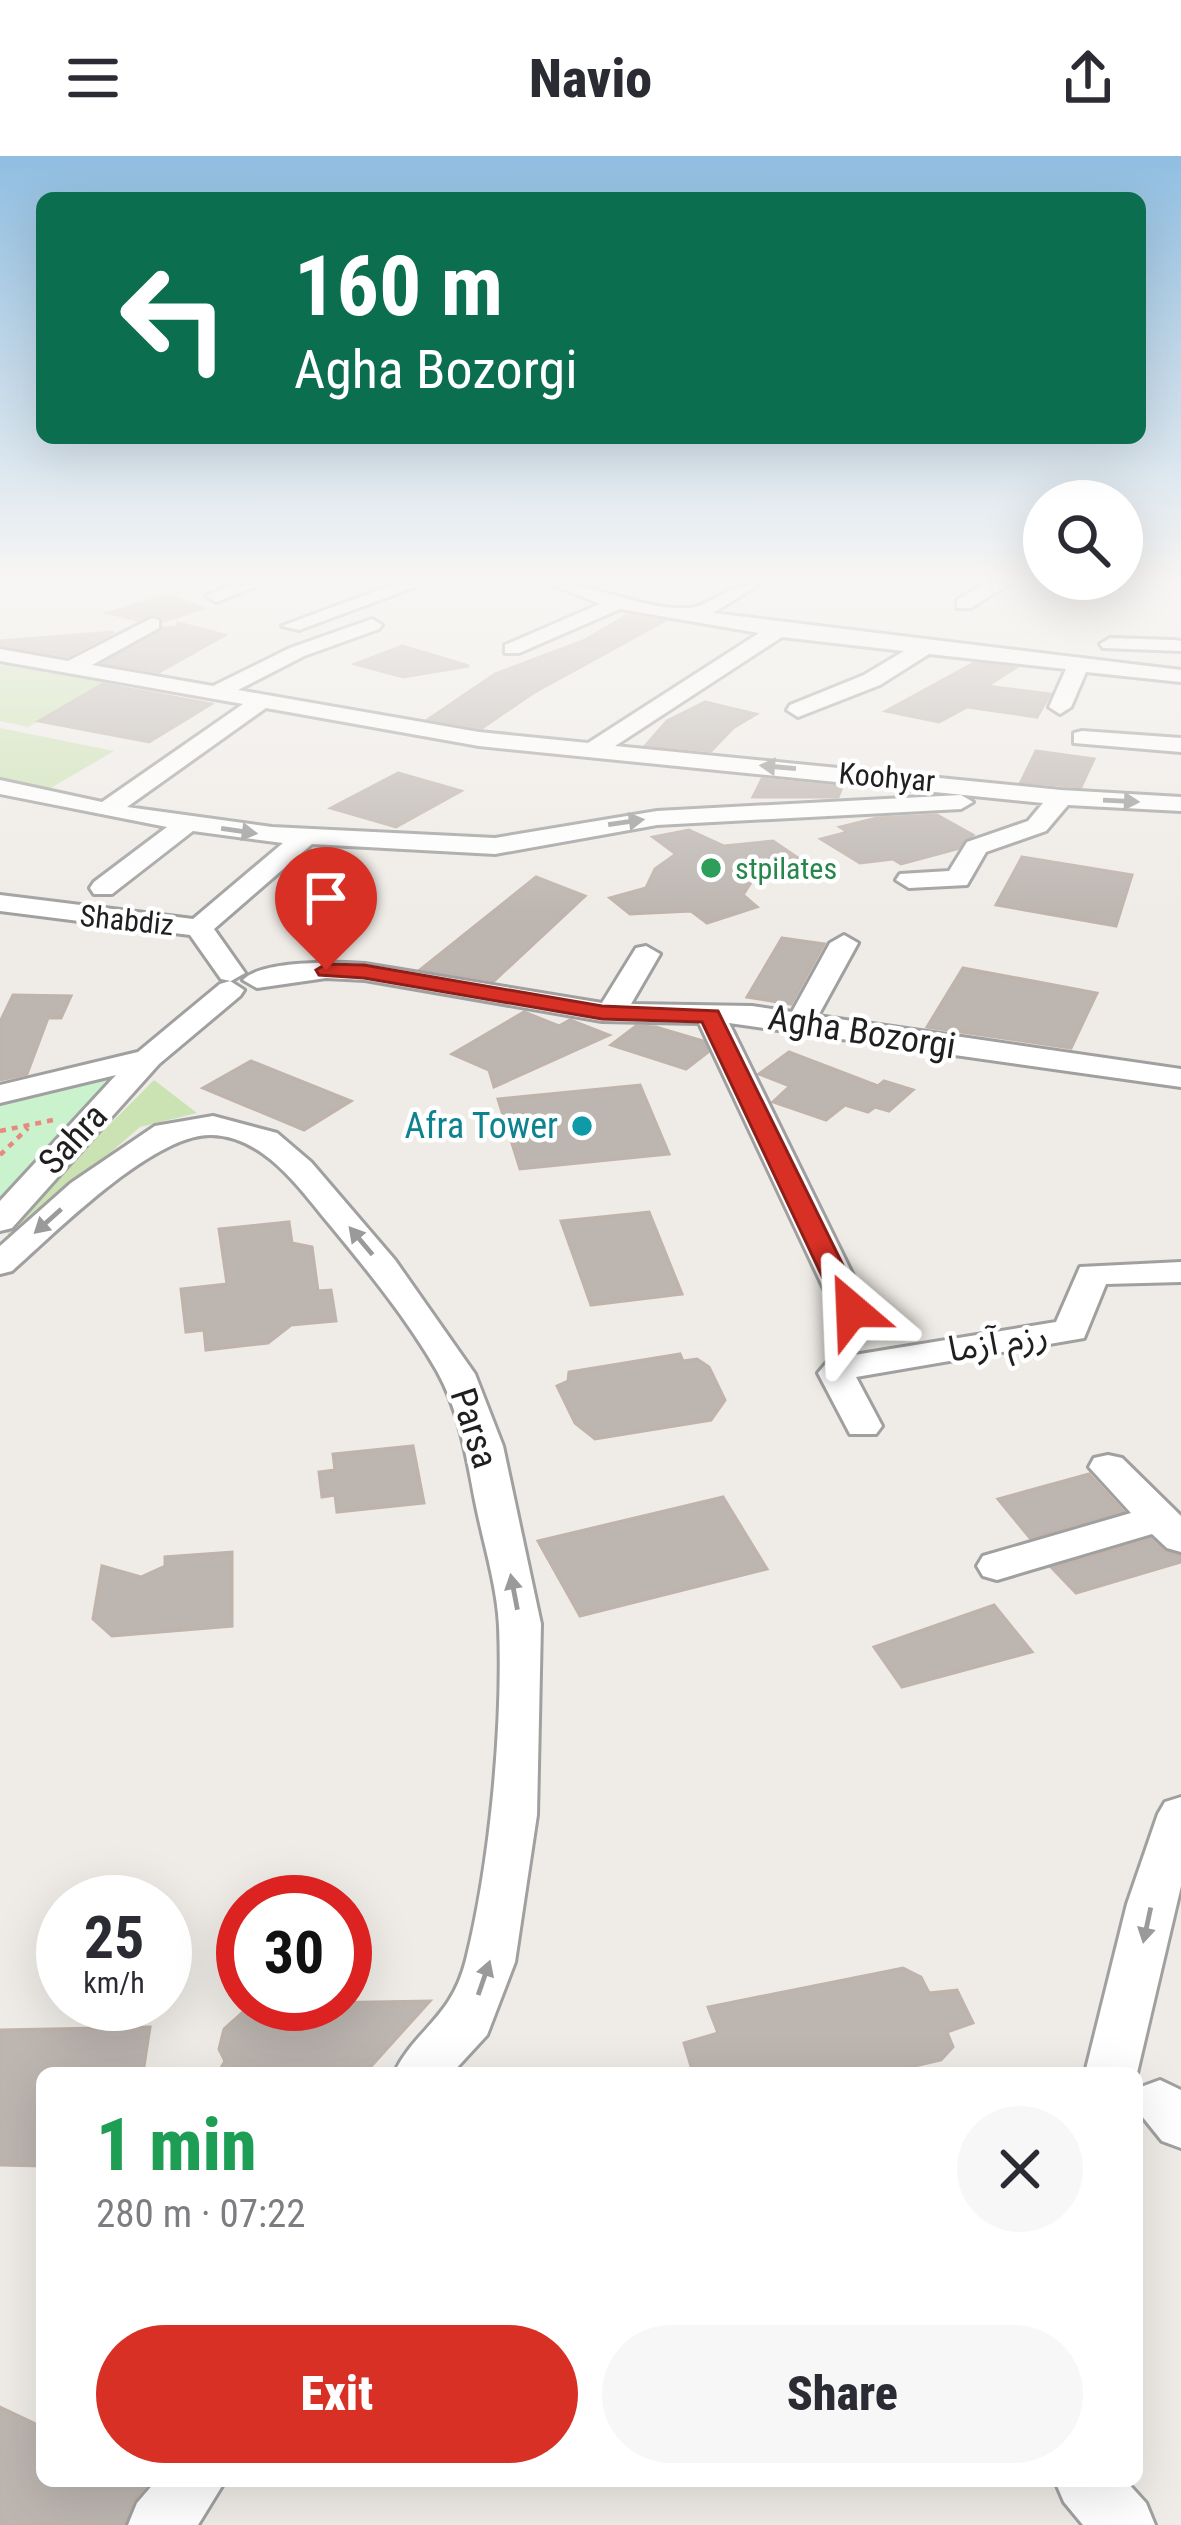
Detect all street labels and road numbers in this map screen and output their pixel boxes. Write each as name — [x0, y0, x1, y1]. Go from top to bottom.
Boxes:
street label: Koohyar — [837, 755, 937, 799]
street label: Shabdiz — [78, 898, 176, 942]
street label: Agha Bozorgi — [765, 996, 959, 1068]
street label: Sahra — [30, 1095, 116, 1183]
street label: رزم آزما — [945, 1313, 1052, 1377]
street label: Parsa — [441, 1383, 507, 1473]

